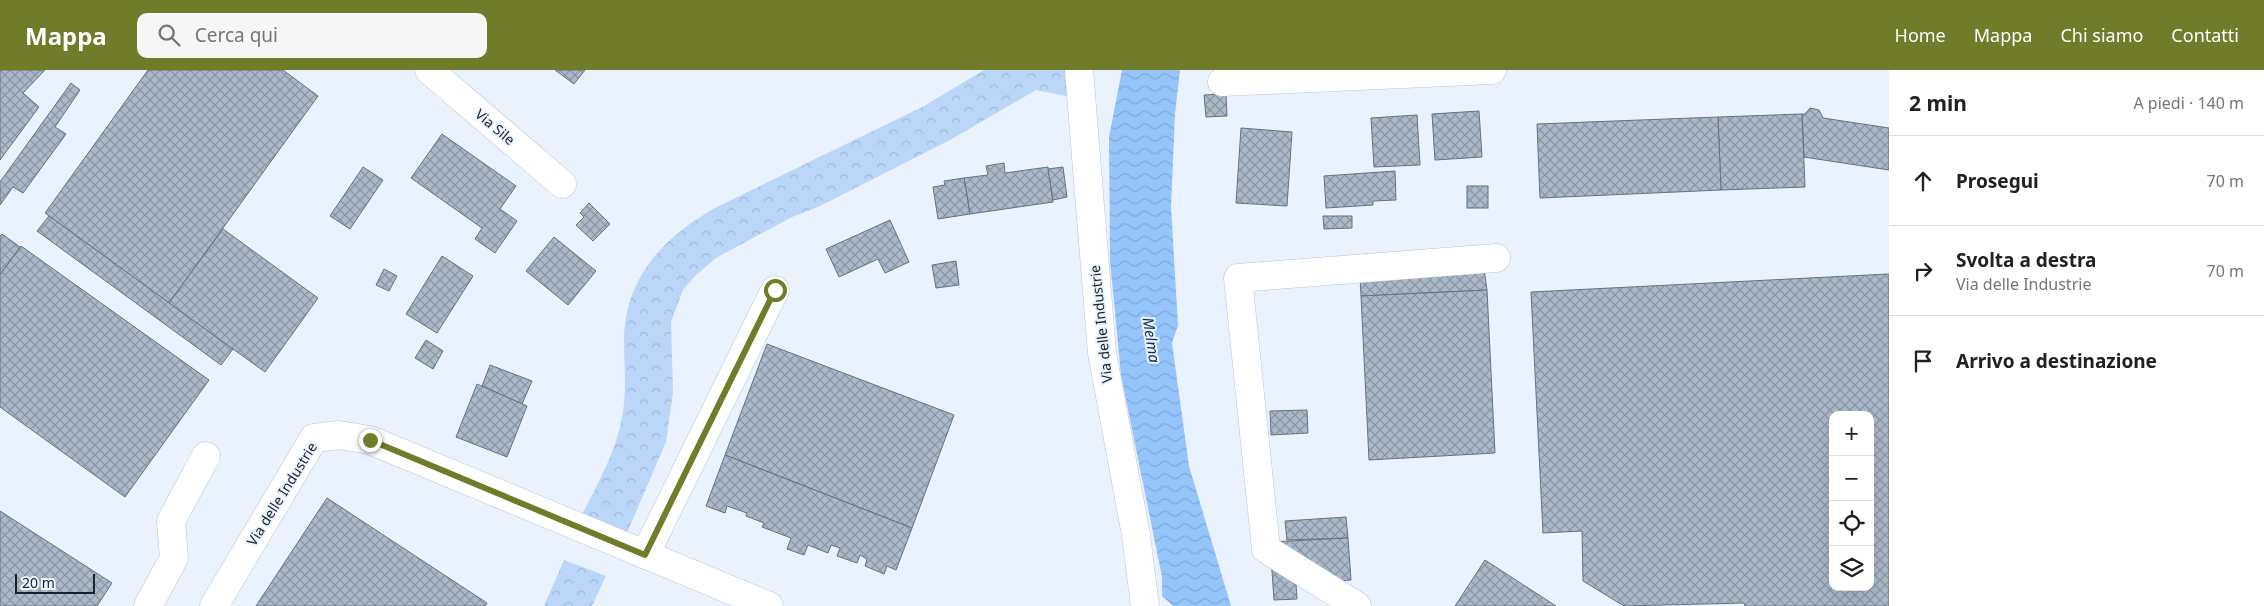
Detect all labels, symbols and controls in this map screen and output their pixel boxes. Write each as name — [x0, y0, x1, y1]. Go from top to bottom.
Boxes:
search box — [137, 13, 487, 58]
text: Mappa — [25, 19, 107, 52]
icon: search — [155, 21, 183, 49]
text: Cerca qui — [195, 22, 278, 48]
text: Home — [1895, 23, 1946, 47]
text: Mappa — [1974, 23, 2032, 47]
text: Chi siamo — [2060, 23, 2143, 47]
text: Contatti — [2171, 23, 2239, 47]
text: 2 min — [1909, 89, 1967, 117]
text: A piedi · 140 m — [2133, 92, 2244, 114]
street label: Via Sile — [471, 104, 519, 149]
icon: ahead — [1909, 167, 1937, 195]
text: Prosegui — [1956, 168, 2039, 194]
text: 70 m — [2207, 170, 2244, 192]
text: Svolta a destra — [1956, 247, 2096, 273]
icon: right — [1909, 257, 1937, 285]
text: 70 m — [2207, 260, 2244, 282]
street label: Via delle Industrie — [1085, 264, 1116, 384]
text: Via delle Industrie — [1956, 273, 2091, 295]
route start — [764, 279, 787, 302]
water label: Melma — [1139, 316, 1166, 364]
icon: arrive — [1909, 347, 1937, 375]
text: Arrivo a destinazione — [1956, 348, 2157, 374]
map controls — [1829, 411, 1874, 591]
button: + — [1829, 411, 1874, 456]
route end — [359, 429, 382, 452]
street label: Via delle Industrie — [242, 438, 321, 549]
button: − — [1829, 456, 1874, 501]
button: locate — [1829, 501, 1874, 546]
button: layers — [1829, 546, 1874, 591]
scale bar — [15, 571, 95, 594]
text: 20 m — [22, 573, 55, 592]

